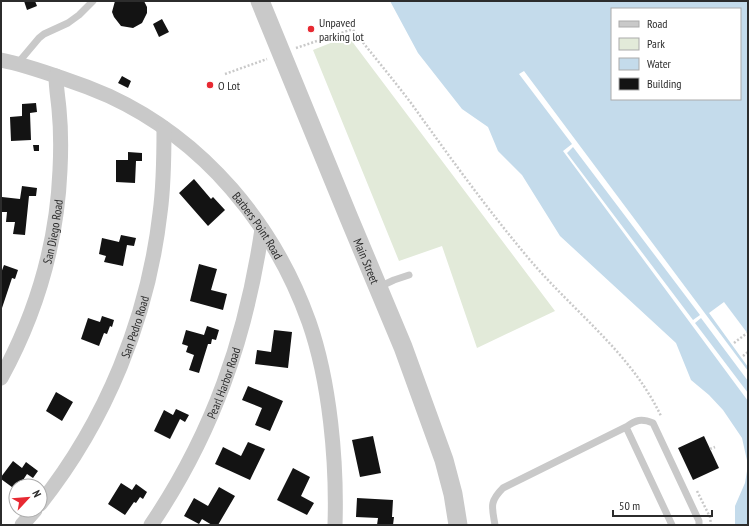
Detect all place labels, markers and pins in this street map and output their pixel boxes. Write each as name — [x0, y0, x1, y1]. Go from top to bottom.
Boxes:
place label: Unpaved parking lot — [319, 15, 365, 44]
marker: Unpaved parking lot — [306, 24, 316, 34]
place label: O Lot — [218, 78, 241, 93]
marker: O Lot — [205, 80, 215, 90]

